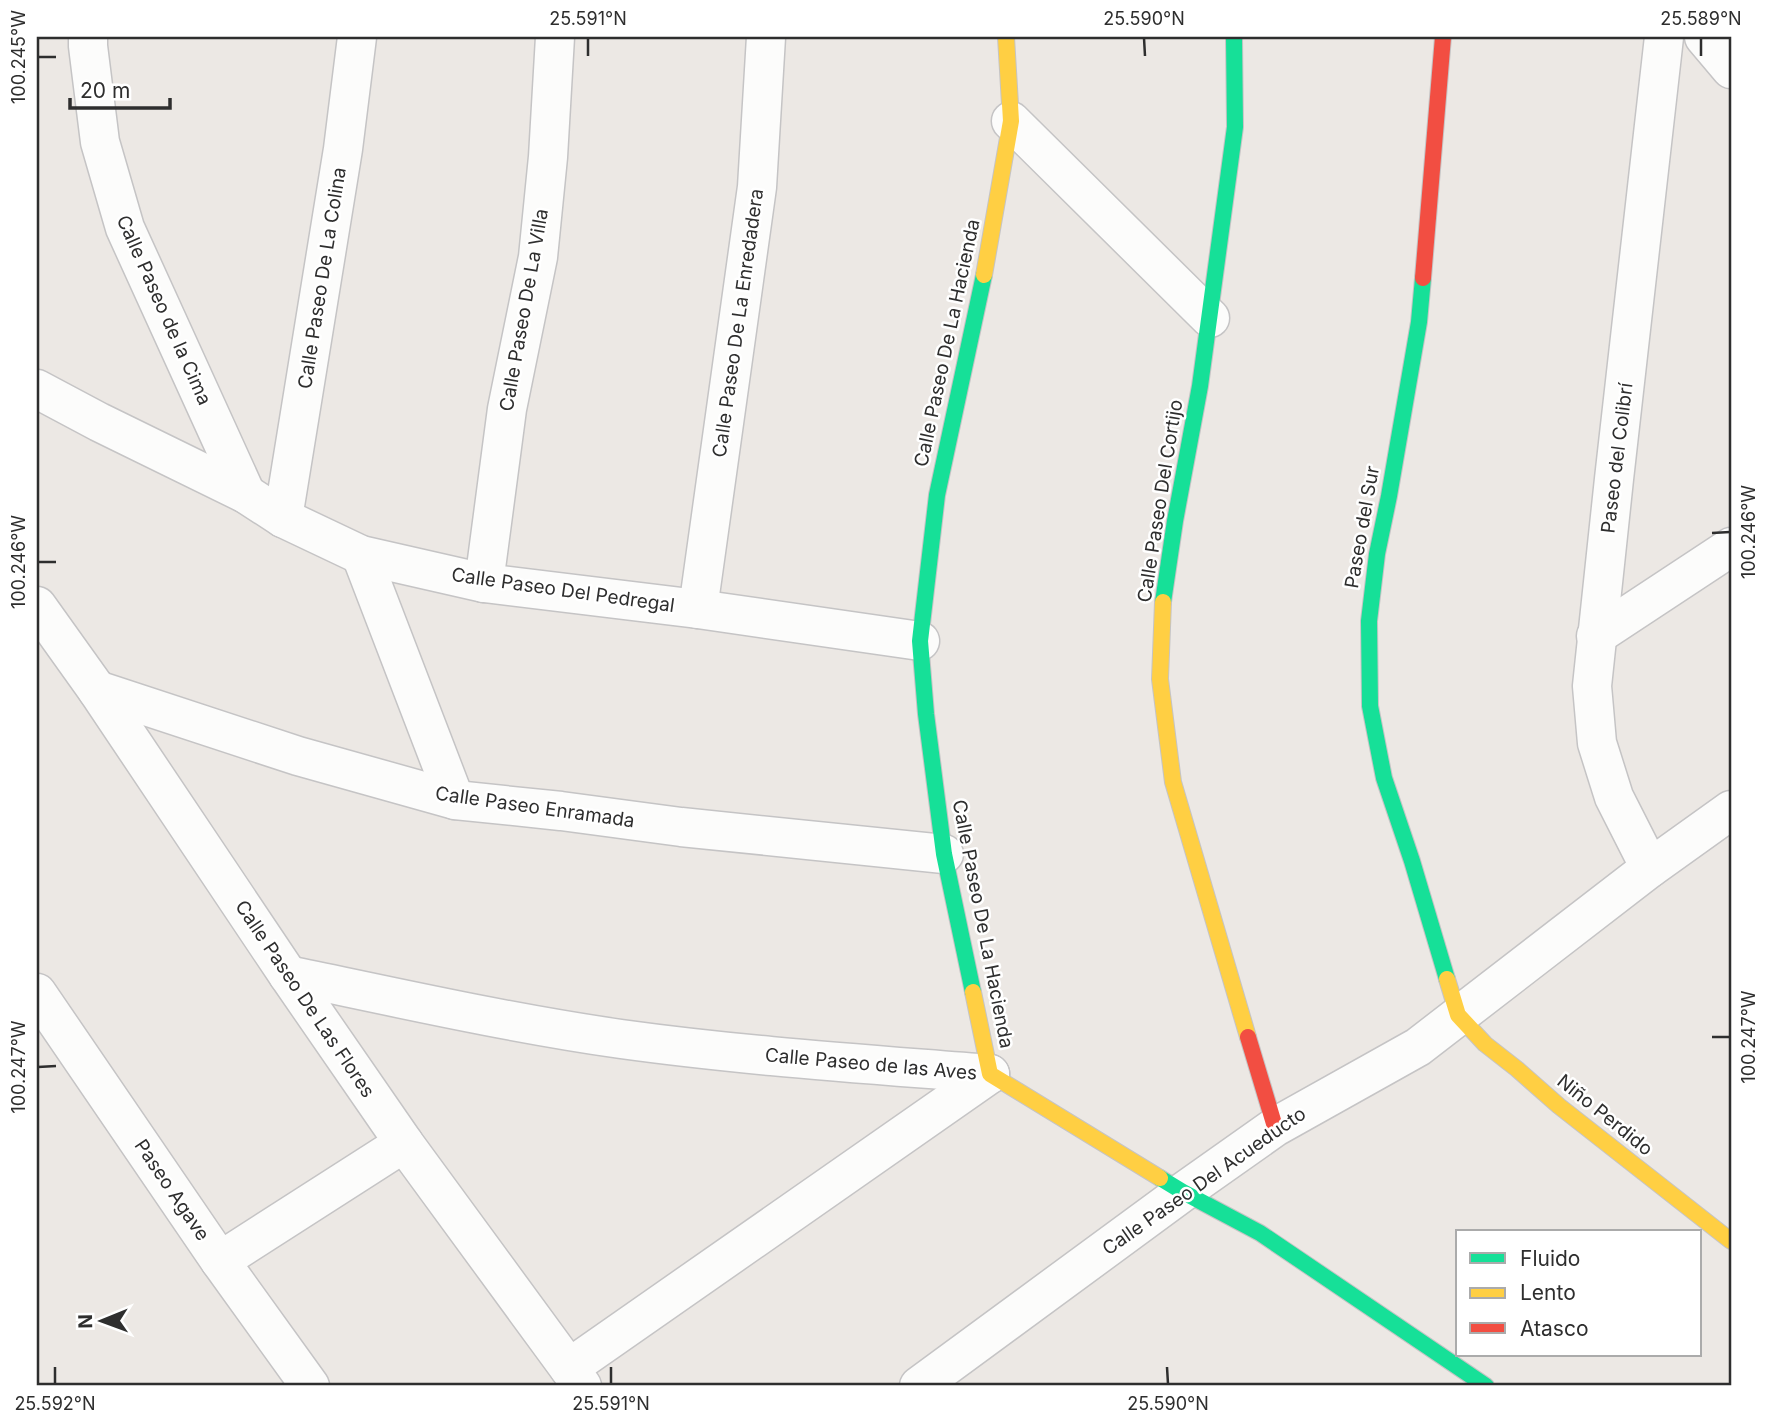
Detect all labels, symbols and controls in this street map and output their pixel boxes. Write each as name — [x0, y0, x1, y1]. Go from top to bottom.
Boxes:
text: 25.591°N — [549, 8, 627, 29]
text: 25.590°N — [1103, 8, 1185, 29]
text: 25.589°N — [1660, 8, 1742, 29]
text: 100.245°W — [8, 10, 29, 104]
scale bar — [70, 66, 170, 110]
text: 20 m — [80, 78, 130, 103]
street label: Calle Paseo De La Colina — [293, 166, 351, 390]
street label: Calle Paseo De La Enredadera — [708, 187, 768, 459]
street label: Calle Paseo De La Villa — [495, 207, 553, 413]
street label: Calle Paseo de la Cima — [112, 212, 216, 408]
street label: Calle Paseo De La Hacienda — [909, 217, 985, 469]
street label: Paseo del Colibrí — [1596, 381, 1638, 535]
street label: Calle Paseo Del Cortijo — [1133, 398, 1187, 604]
street label: Paseo del Sur — [1340, 464, 1384, 590]
text: 100.246°W — [1738, 485, 1759, 579]
text: 100.246°W — [8, 515, 29, 609]
street label: Calle Paseo Del Pedregal — [450, 563, 676, 617]
street label: Calle Paseo Enramada — [434, 782, 636, 832]
street label: Calle Paseo De La Hacienda — [948, 798, 1018, 1050]
street label: Calle Paseo De Las Flores — [230, 896, 380, 1102]
text: 100.247°W — [1738, 990, 1759, 1084]
text: 100.247°W — [8, 1020, 29, 1114]
street label: Calle Paseo de las Aves — [764, 1043, 978, 1085]
street label: Niño Perdido — [1553, 1070, 1657, 1160]
street label: Calle Paseo Del Acueducto — [1098, 1102, 1310, 1260]
street label: Paseo Agave — [130, 1135, 214, 1245]
legend — [1456, 1230, 1702, 1356]
text: Fluido — [1520, 1246, 1580, 1271]
text: Lento — [1520, 1280, 1576, 1305]
north arrow — [66, 1286, 136, 1356]
text: N — [74, 1314, 97, 1329]
text: Atasco — [1520, 1316, 1589, 1341]
text: 25.592°N — [14, 1393, 96, 1414]
text: 25.591°N — [572, 1393, 650, 1414]
text: 25.590°N — [1127, 1393, 1209, 1414]

